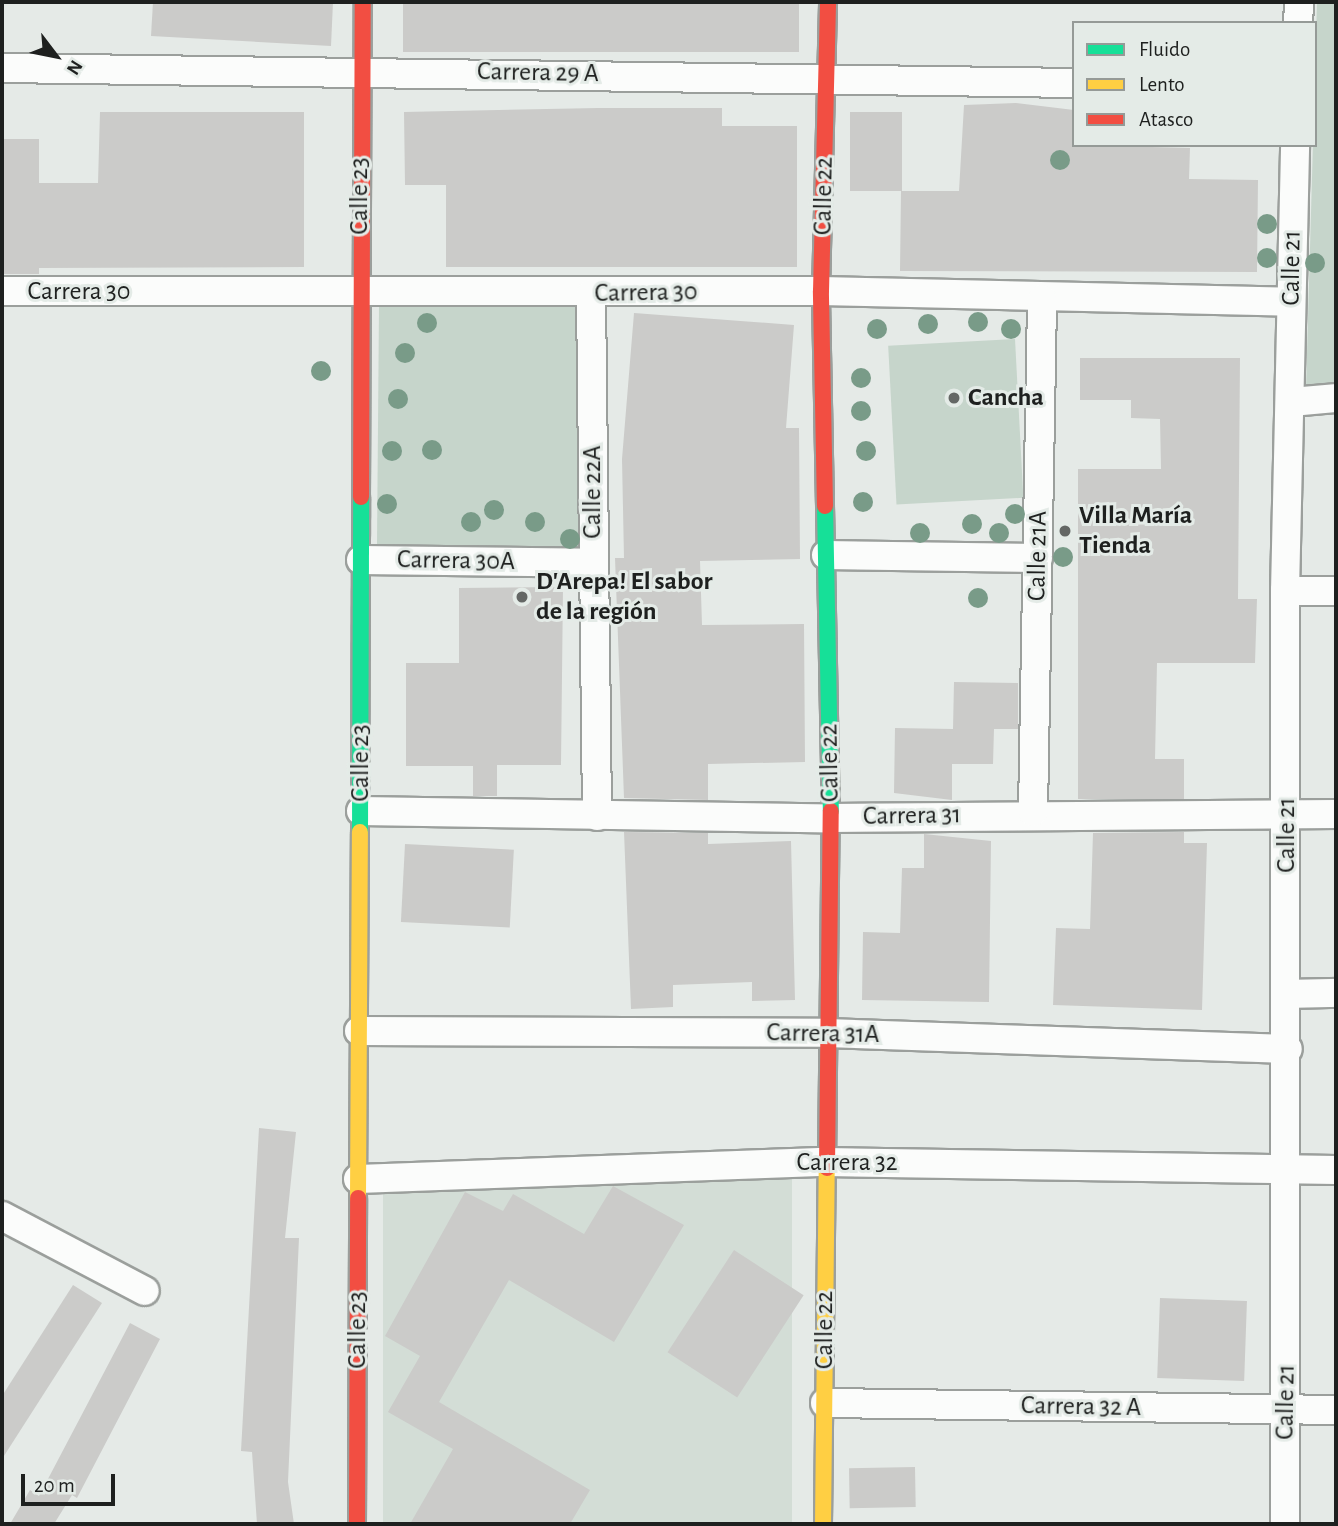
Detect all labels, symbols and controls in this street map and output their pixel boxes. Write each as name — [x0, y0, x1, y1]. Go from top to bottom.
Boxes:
north arrow — [21, 21, 91, 91]
legend — [1072, 21, 1317, 147]
text: Fluido — [1139, 39, 1190, 60]
street label: Carrera 29 A — [477, 56, 599, 90]
text: N — [63, 57, 86, 78]
text: Lento — [1139, 74, 1185, 95]
text: Atasco — [1139, 109, 1193, 130]
street label: Calle 23 — [344, 157, 376, 235]
street label: Calle 22 — [808, 157, 840, 235]
street label: Calle 21 — [1276, 230, 1308, 306]
street label: Carrera 30 — [28, 276, 130, 308]
street label: Carrera 30 — [594, 277, 698, 309]
place label: Cancha — [968, 382, 1044, 414]
marker: Cancha — [946, 390, 962, 406]
street label: Calle 22A — [577, 445, 609, 539]
place label: Villa María Tienda — [1079, 500, 1192, 562]
street label: Calle 21A — [1022, 511, 1054, 601]
marker: Villa María Tienda — [1057, 523, 1073, 539]
street label: Carrera 30A — [397, 544, 515, 578]
place label: D'Arepa! El sabor de la región — [536, 566, 712, 628]
marker: D'Arepa! El sabor de la región — [514, 589, 530, 605]
street label: Calle 23 — [345, 724, 377, 802]
street label: Calle 22 — [814, 724, 846, 802]
street label: Calle 21 — [1271, 797, 1303, 873]
street label: Carrera 31 — [863, 800, 961, 832]
street label: Carrera 31A — [766, 1017, 880, 1051]
street label: Carrera 32 — [796, 1147, 898, 1179]
street label: Calle 23 — [342, 1291, 374, 1369]
street label: Calle 22 — [809, 1291, 841, 1369]
street label: Calle 21 — [1270, 1364, 1302, 1440]
street label: Carrera 32 A — [1021, 1390, 1141, 1424]
scale bar — [24, 1460, 119, 1504]
text: 20 m — [34, 1475, 75, 1496]

